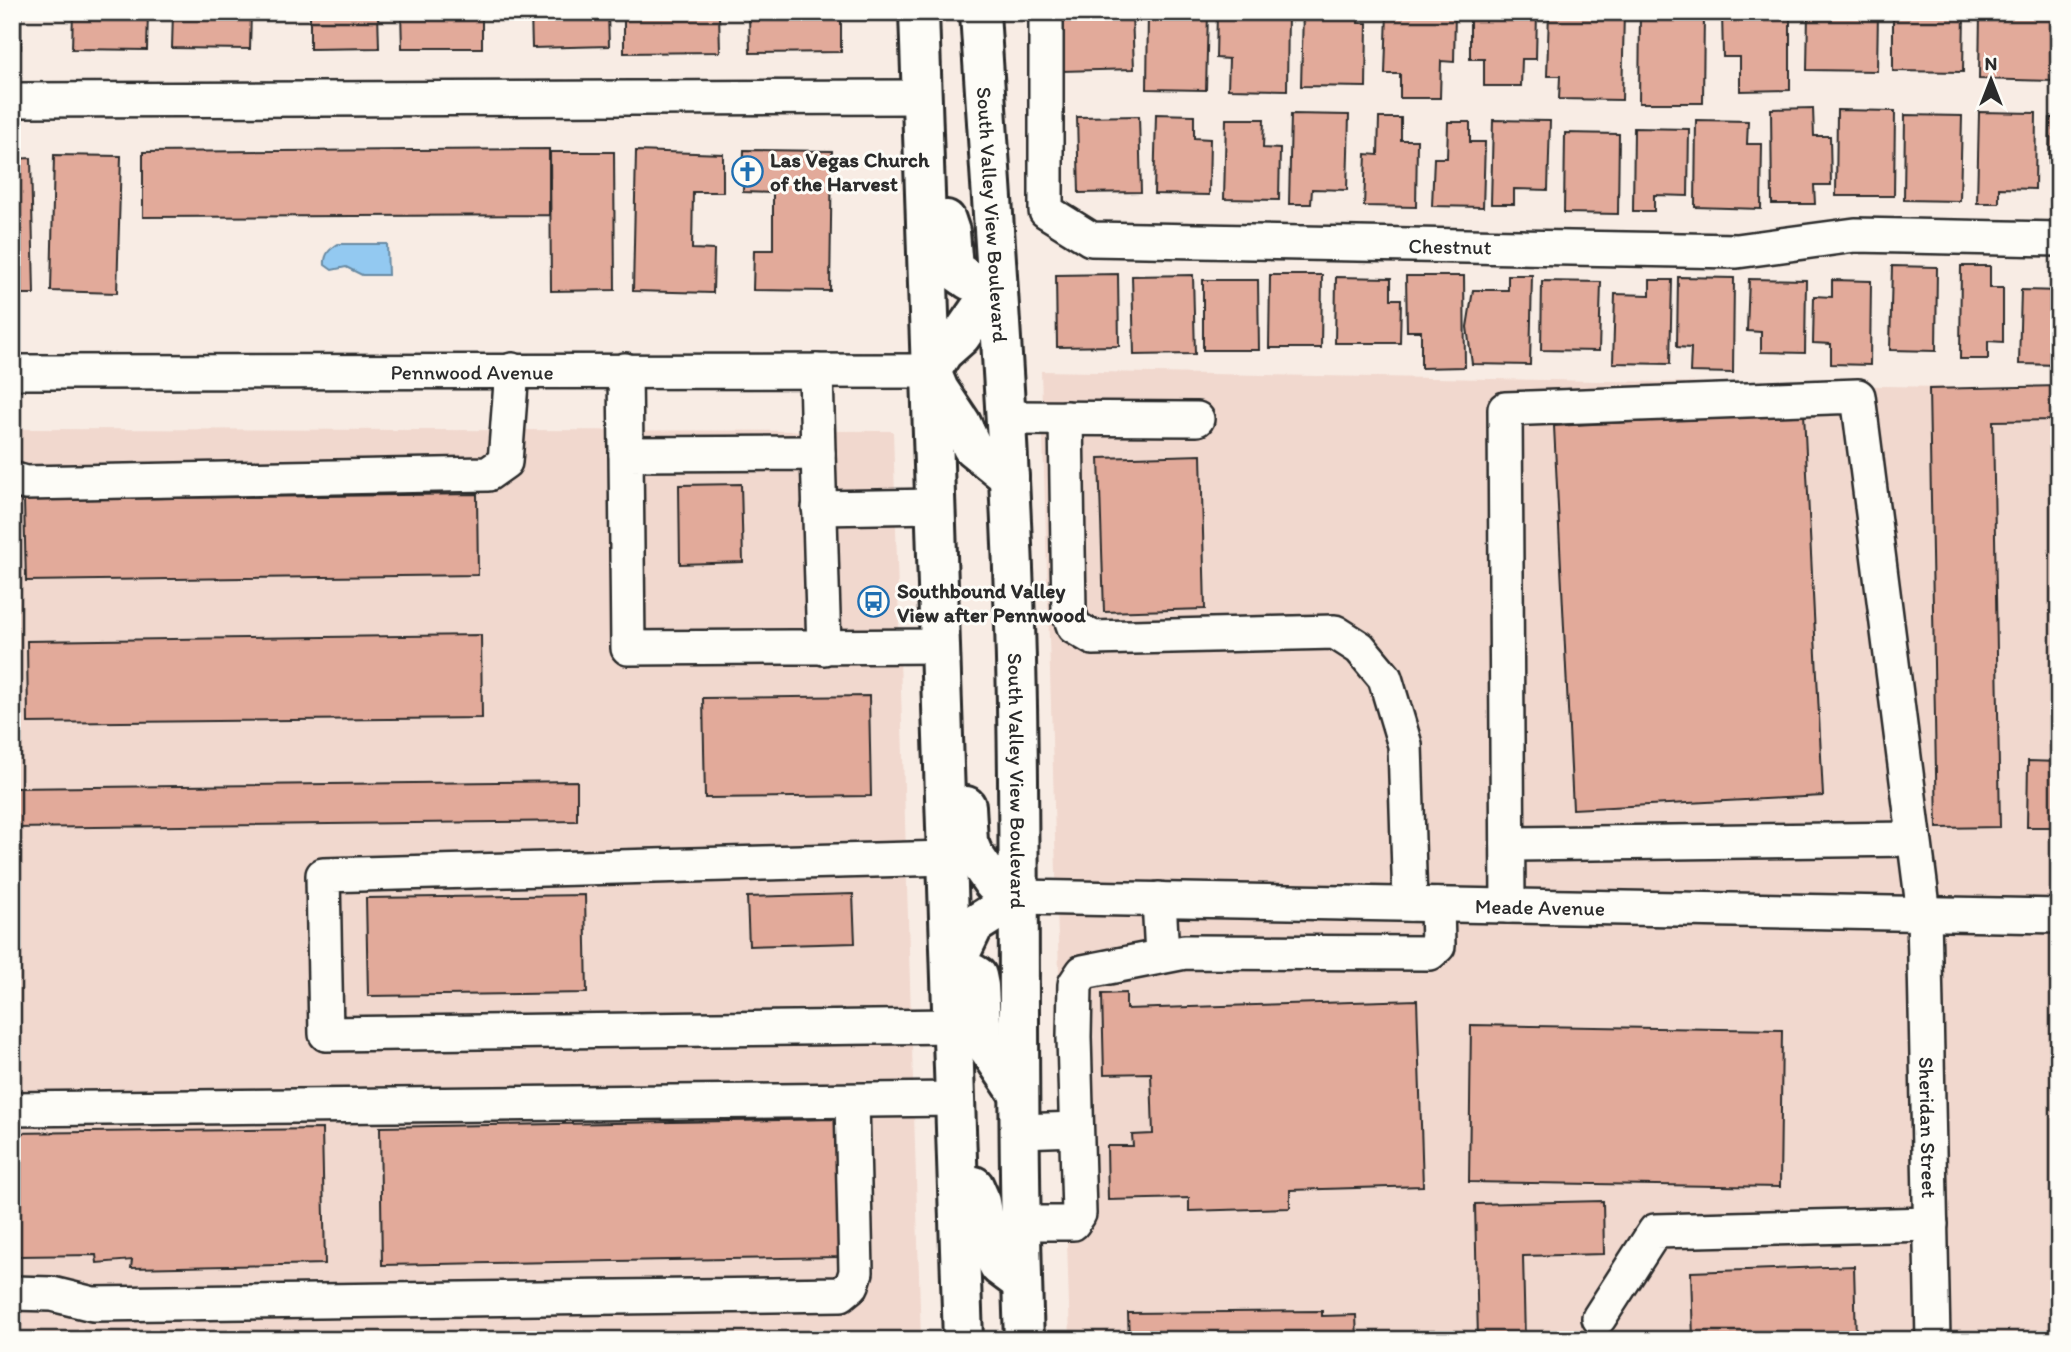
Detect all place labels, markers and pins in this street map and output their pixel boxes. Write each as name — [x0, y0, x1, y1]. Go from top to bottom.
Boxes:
place label: Las Vegas Church of the Harvest — [770, 147, 930, 196]
church icon: Las Vegas Church of the Harvest — [730, 154, 764, 188]
place label: Southbound Valley View after Pennwood — [897, 578, 1086, 627]
bus stop icon: Southbound Valley View after Pennwood — [857, 585, 891, 619]

